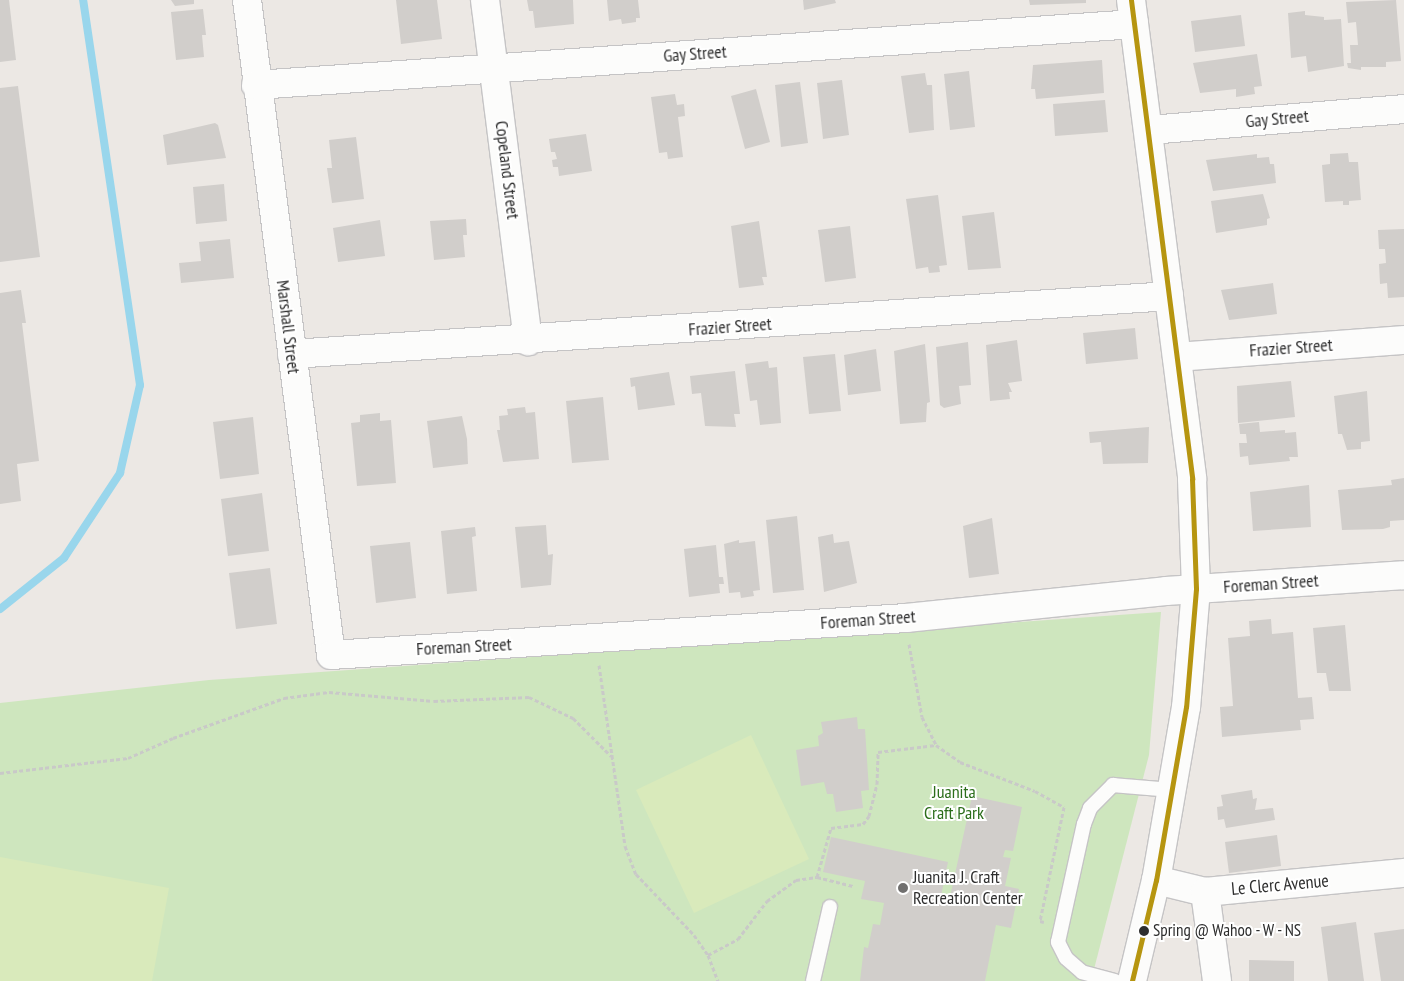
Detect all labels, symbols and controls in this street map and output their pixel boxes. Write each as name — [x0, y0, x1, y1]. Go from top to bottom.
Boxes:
street label: Gay Street — [662, 41, 728, 67]
street label: Gay Street — [1244, 105, 1310, 133]
street label: Copeland Street — [490, 120, 524, 220]
street label: Marshall Street — [272, 279, 304, 375]
street label: Frazier Street — [688, 313, 772, 341]
street label: Frazier Street — [1249, 334, 1333, 362]
street label: Foreman Street — [1223, 570, 1319, 598]
street label: Foreman Street — [820, 606, 916, 634]
street label: Foreman Street — [416, 634, 512, 660]
park label: Juanita Craft Park — [924, 782, 984, 824]
place label: Juanita J. Craft Recreation Center — [913, 867, 1023, 910]
street label: Le Clerc Avenue — [1230, 870, 1330, 900]
marker: Juanita J. Craft Recreation Center — [897, 882, 909, 894]
place label: Spring @ Wahoo - W - NS — [1153, 921, 1305, 941]
marker: Spring @ Wahoo - W - NS — [1139, 926, 1149, 936]

